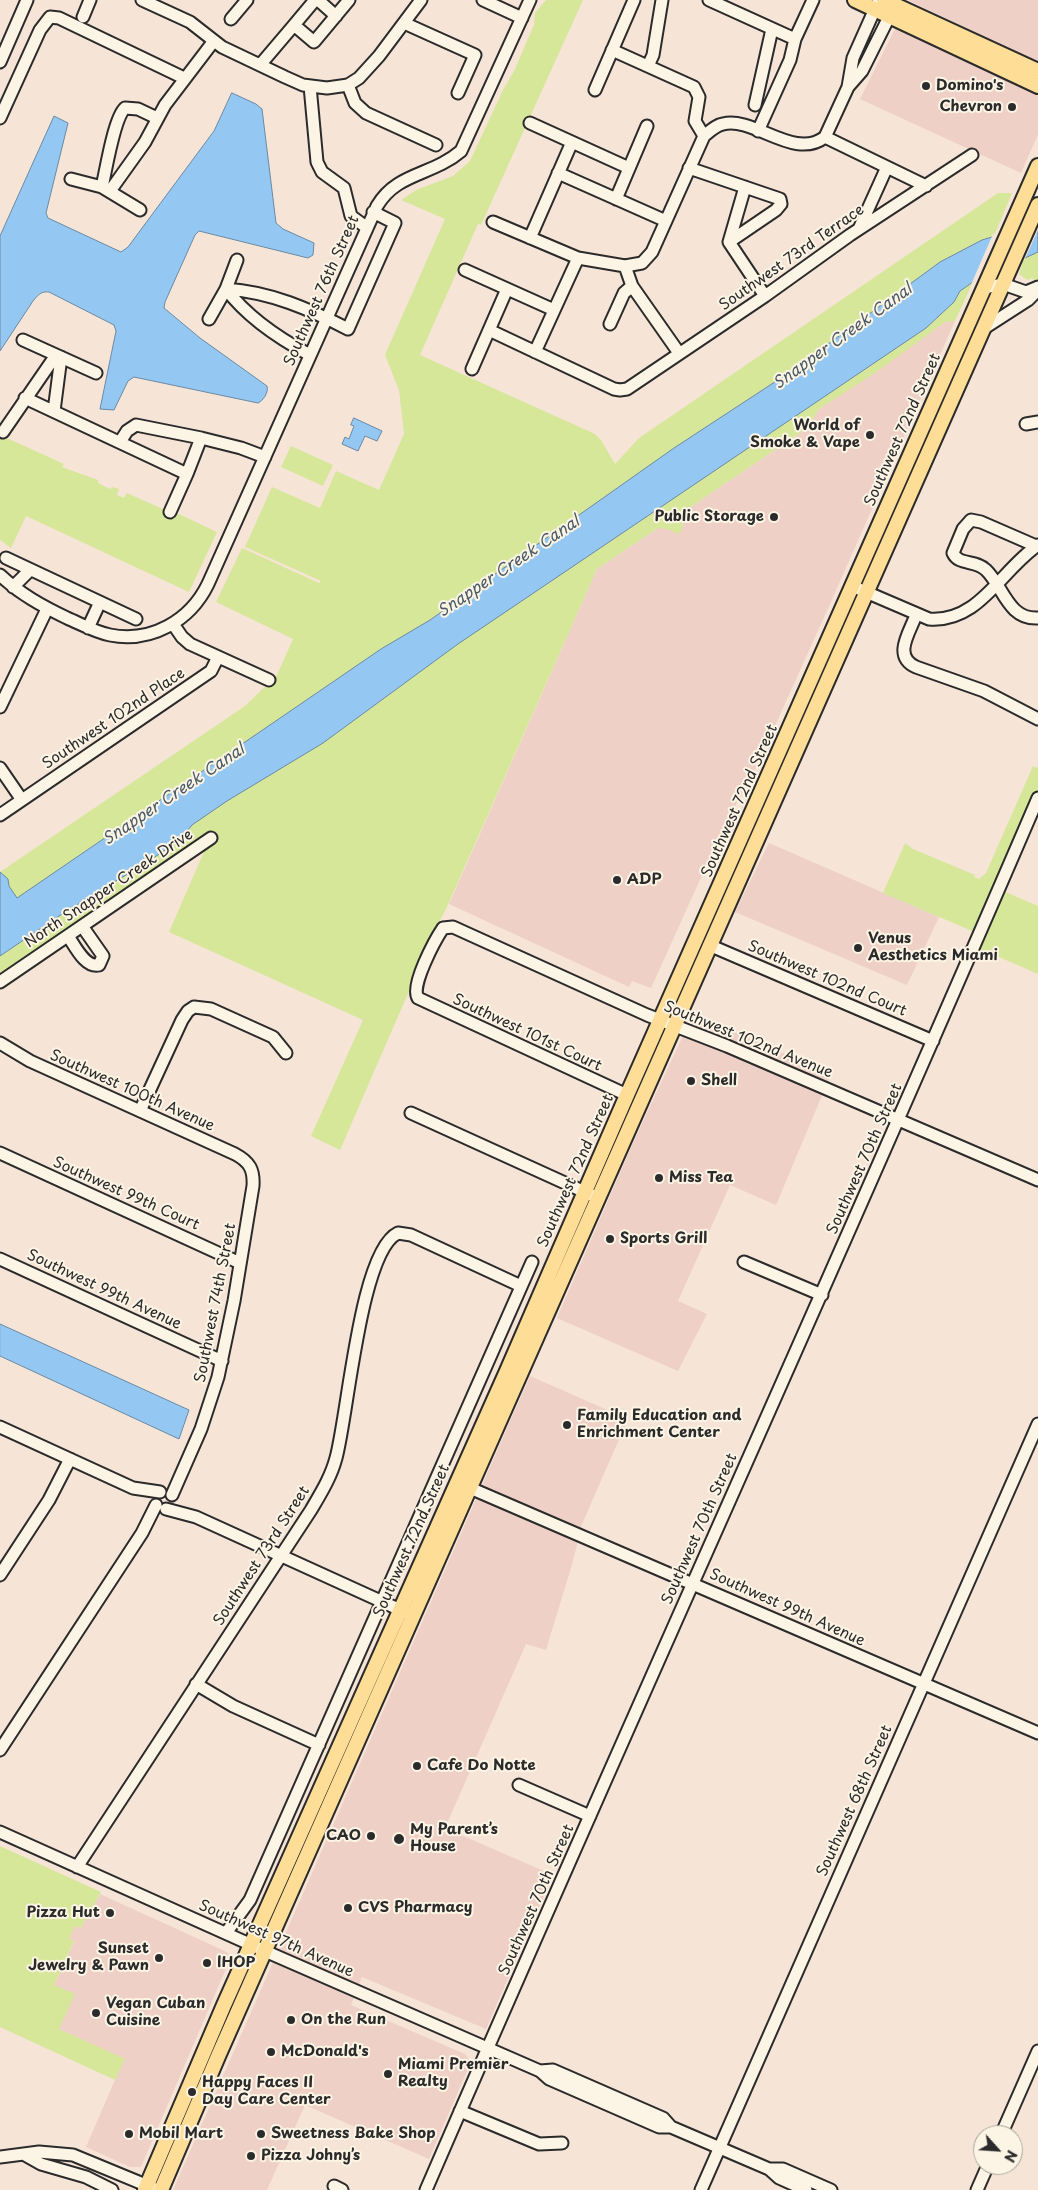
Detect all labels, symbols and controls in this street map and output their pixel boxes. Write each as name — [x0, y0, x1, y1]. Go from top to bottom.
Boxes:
place label: Domino's — [936, 77, 1003, 95]
marker: Domino's — [920, 80, 932, 92]
place label: Chevron — [939, 98, 1002, 116]
marker: Chevron — [1006, 101, 1018, 113]
street label: Southwest 73rd Terrace — [716, 201, 868, 315]
street label: Southwest 76th Street — [281, 213, 363, 369]
water label: Snapper Creek Canal — [770, 280, 916, 394]
street label: Southwest 72nd Street — [861, 351, 945, 509]
place label: World of Smoke & Vape — [750, 417, 860, 452]
marker: World of Smoke & Vape — [864, 429, 876, 441]
place label: Public Storage — [654, 508, 764, 526]
marker: Public Storage — [768, 511, 780, 523]
water label: Snapper Creek Canal — [434, 512, 584, 622]
street label: Southwest 102nd Place — [39, 665, 189, 773]
street label: Southwest 72nd Street — [698, 722, 782, 880]
water label: Snapper Creek Canal — [99, 740, 249, 850]
street label: North Snapper Creek Drive — [22, 826, 196, 952]
place label: ADP — [627, 871, 662, 889]
marker: ADP — [611, 874, 623, 886]
place label: Venus Aesthetics Miami — [868, 930, 998, 965]
street label: Southwest 102nd Court — [745, 937, 909, 1021]
marker: Venus Aesthetics Miami — [852, 942, 864, 954]
street label: Southwest 101st Court — [450, 991, 604, 1075]
street label: Southwest 102nd Avenue — [661, 998, 835, 1082]
street label: Southwest 100th Avenue — [47, 1047, 217, 1135]
place label: Shell — [701, 1072, 737, 1090]
marker: Shell — [685, 1075, 697, 1087]
street label: Southwest 70th Street — [824, 1081, 906, 1237]
street label: Southwest 72nd Street — [534, 1092, 618, 1250]
street label: Southwest 99th Court — [50, 1154, 202, 1234]
place label: Miss Tea — [669, 1169, 733, 1187]
marker: Miss Tea — [653, 1172, 665, 1184]
street label: Southwest 74th Street — [192, 1222, 240, 1384]
place label: Sports Grill — [620, 1230, 707, 1248]
marker: Sports Grill — [604, 1233, 616, 1245]
street label: Southwest 99th Avenue — [24, 1246, 184, 1334]
place label: Family Education and Enrichment Center — [577, 1407, 741, 1442]
marker: Family Education and Enrichment Center — [561, 1419, 573, 1431]
street label: Southwest 70th Street — [659, 1451, 741, 1607]
street label: Southwest 72nd Street — [370, 1462, 454, 1620]
street label: Southwest 73rd Street — [210, 1483, 314, 1629]
street label: Southwest 99th Avenue — [707, 1566, 867, 1650]
street label: Southwest 68th Street — [814, 1723, 896, 1879]
place label: Cafe Do Notte — [427, 1757, 536, 1775]
marker: Cafe Do Notte — [411, 1760, 423, 1772]
place label: My Parent’s House — [410, 1821, 498, 1856]
street label: Southwest 70th Street — [496, 1822, 578, 1978]
place label: CAO — [326, 1827, 361, 1845]
marker: CAO — [365, 1830, 377, 1842]
marker: My Parent’s House — [392, 1832, 406, 1846]
street label: Southwest 97th Avenue — [196, 1897, 356, 1981]
place label: CVS Pharmacy — [358, 1899, 473, 1917]
marker: CVS Pharmacy — [342, 1902, 354, 1914]
place label: Pizza Hut — [27, 1904, 100, 1922]
marker: Pizza Hut — [104, 1907, 116, 1919]
place label: Sunset Jewelry & Pawn — [28, 1940, 149, 1975]
marker: Sunset Jewelry & Pawn — [153, 1952, 165, 1964]
place label: IHOP — [217, 1954, 255, 1972]
marker: IHOP — [201, 1957, 213, 1969]
place label: Vegan Cuban Cuisine — [106, 1995, 205, 2030]
marker: Vegan Cuban Cuisine — [90, 2007, 102, 2019]
place label: On the Run — [301, 2011, 386, 2029]
marker: On the Run — [285, 2014, 297, 2026]
place label: McDonald's — [281, 2043, 369, 2061]
marker: McDonald's — [265, 2046, 277, 2058]
place label: Miami Premier Realty — [398, 2056, 508, 2091]
marker: Miami Premier Realty — [382, 2068, 394, 2080]
place label: Happy Faces II Day Care Center — [202, 2074, 331, 2109]
marker: Happy Faces II Day Care Center — [186, 2086, 198, 2098]
place label: Mobil Mart — [139, 2125, 223, 2143]
place label: Sweetness Bake Shop — [271, 2125, 436, 2143]
north arrow — [973, 2125, 1023, 2175]
marker: Mobil Mart — [123, 2128, 135, 2140]
marker: Sweetness Bake Shop — [255, 2128, 267, 2140]
place label: Pizza Johny’s — [261, 2147, 360, 2165]
text: N — [999, 2147, 1023, 2166]
marker: Pizza Johny’s — [245, 2150, 257, 2162]

